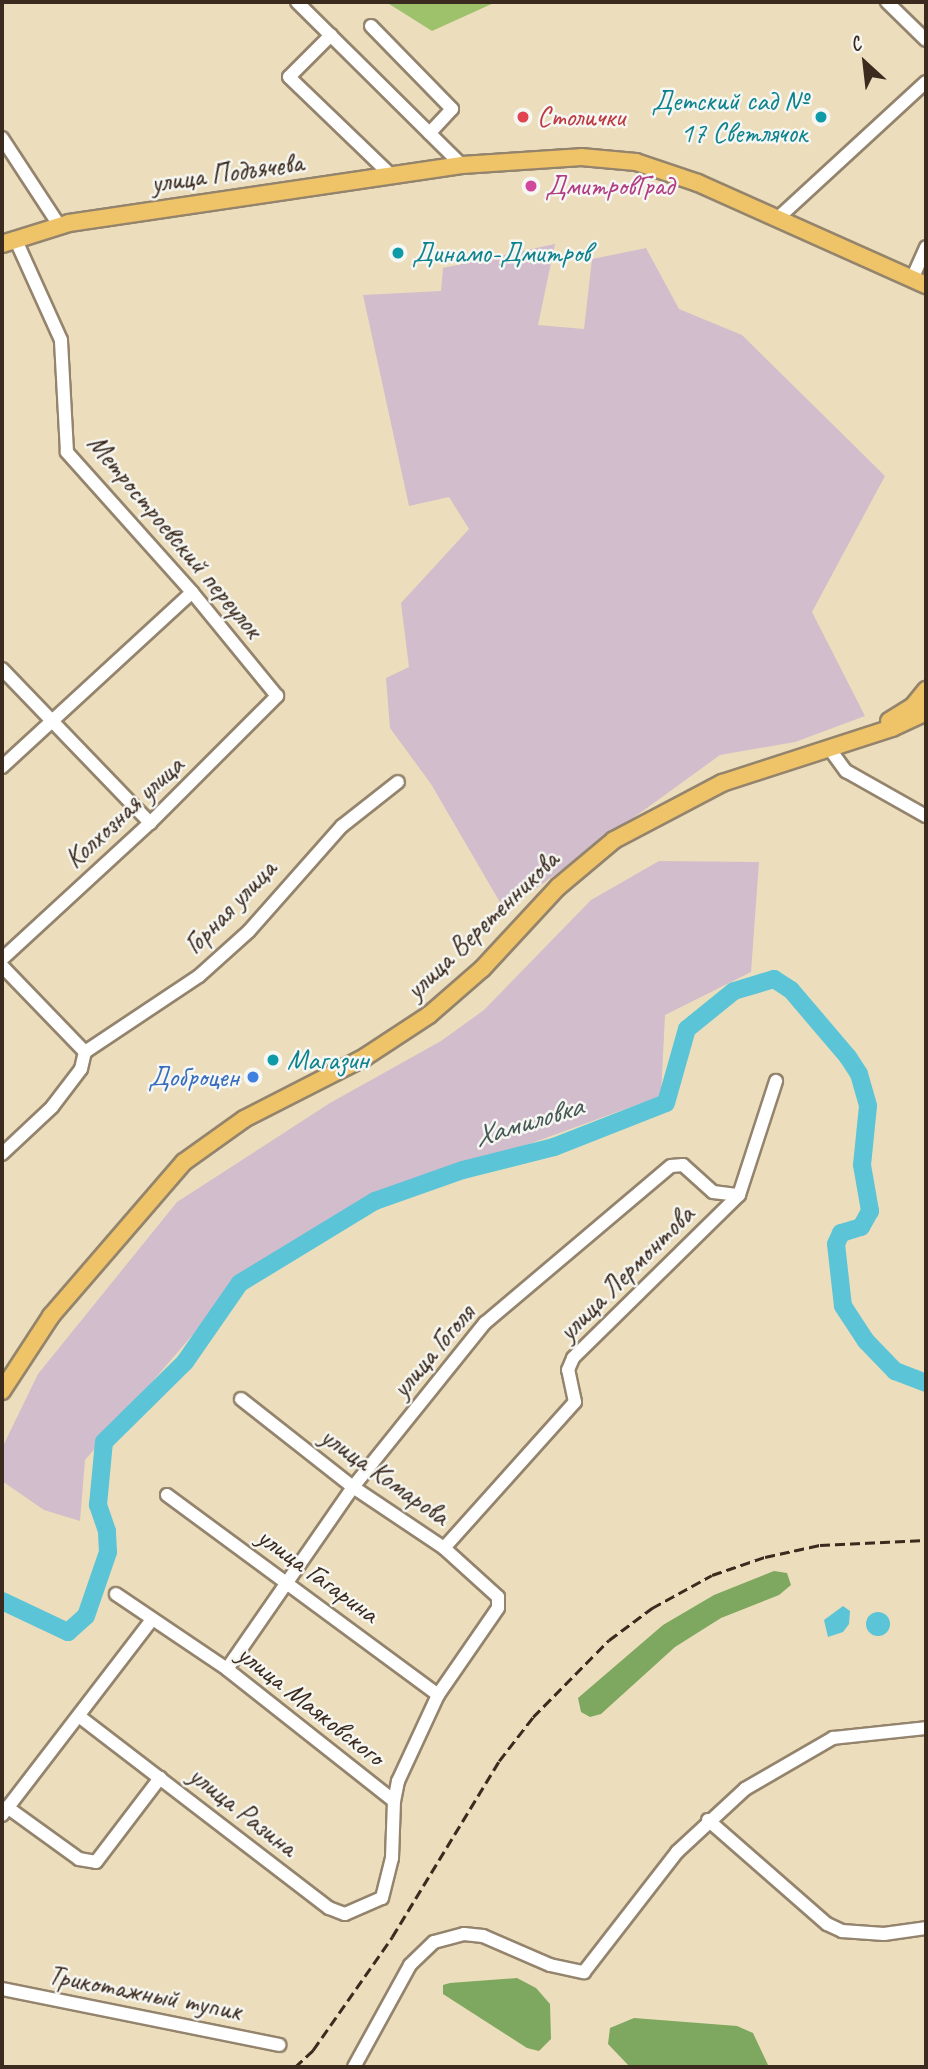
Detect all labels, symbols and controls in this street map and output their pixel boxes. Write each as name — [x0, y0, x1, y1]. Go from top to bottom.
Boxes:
north arrow — [830, 28, 900, 98]
text: С — [846, 31, 865, 57]
place label: Детский сад № 17 Светлячок — [652, 84, 807, 150]
place label: Столички — [537, 100, 625, 134]
marker: Столички — [515, 109, 531, 125]
marker: Детский сад № 17 Светлячок — [813, 109, 829, 125]
street label: улица Подъячева — [148, 146, 306, 200]
place label: ДмитровГрад — [545, 169, 674, 203]
marker: ДмитровГрад — [523, 178, 539, 194]
place label: Динамо-Дмитров — [412, 236, 591, 270]
marker: Динамо-Дмитров — [390, 245, 406, 261]
street label: Метростроевский переулок — [80, 427, 270, 645]
street label: Колхозная улица — [57, 748, 191, 876]
street label: улица Веретенникова — [397, 842, 567, 1008]
street label: Горная улица — [177, 853, 283, 961]
place label: Магазин — [287, 1043, 369, 1077]
marker: Магазин — [265, 1052, 281, 1068]
place label: Доброцен — [148, 1060, 239, 1094]
marker: Доброцен — [245, 1069, 261, 1085]
water label: Хамиловка — [470, 1088, 586, 1154]
street label: улица Лермонтова — [551, 1198, 701, 1348]
street label: улица Гоголя — [385, 1298, 481, 1404]
street label: улица Комарова — [314, 1419, 456, 1533]
street label: улица Гагарина — [250, 1519, 386, 1631]
street label: улица Маяковского — [230, 1637, 392, 1773]
street label: улица Разина — [182, 1759, 304, 1863]
street label: Трикотажный тупик — [46, 1958, 244, 2028]

